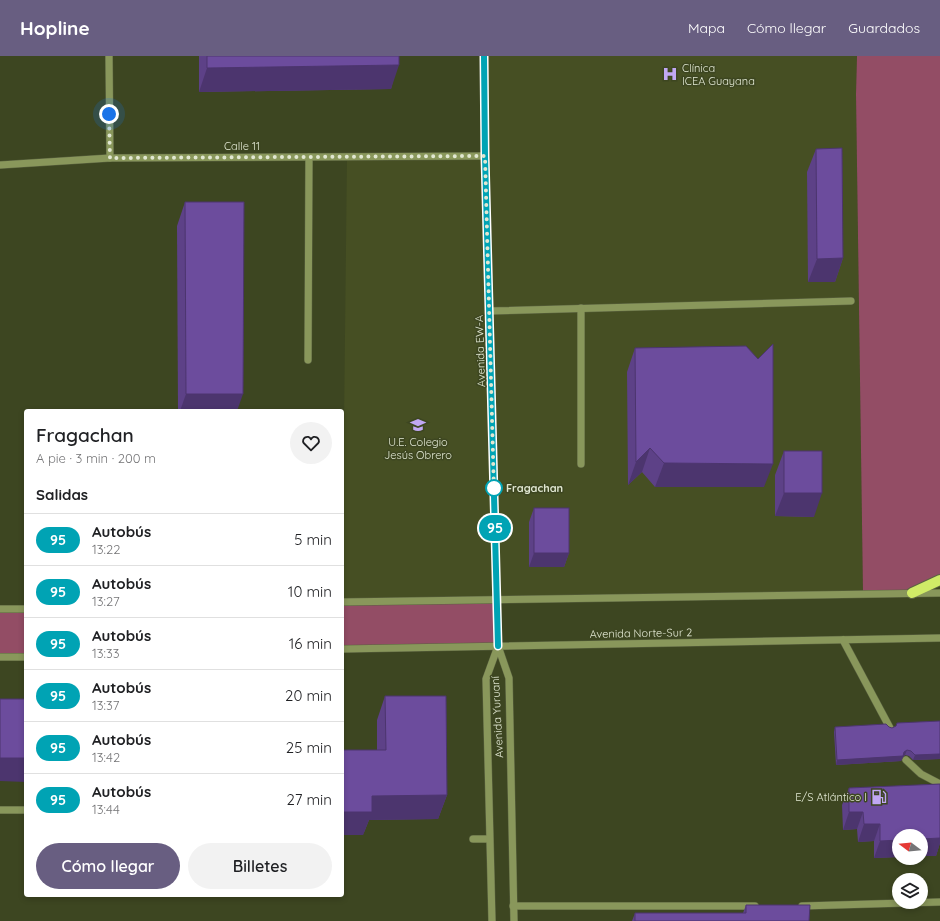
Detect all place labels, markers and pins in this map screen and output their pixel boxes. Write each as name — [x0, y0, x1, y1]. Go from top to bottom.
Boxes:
place label: Clínica ICEA Guayana — [682, 61, 755, 88]
hospital icon: Clínica ICEA Guayana — [661, 65, 679, 83]
school or university icon: U.E. Colegio Jesús Obrero — [409, 416, 427, 434]
place label: U.E. Colegio Jesús Obrero — [384, 435, 452, 462]
marker: Fragachan — [485, 479, 503, 497]
place label: Fragachan — [506, 481, 563, 495]
fuel station icon: E/S Atlántico I — [870, 788, 888, 806]
place label: E/S Atlántico I — [795, 790, 867, 804]

